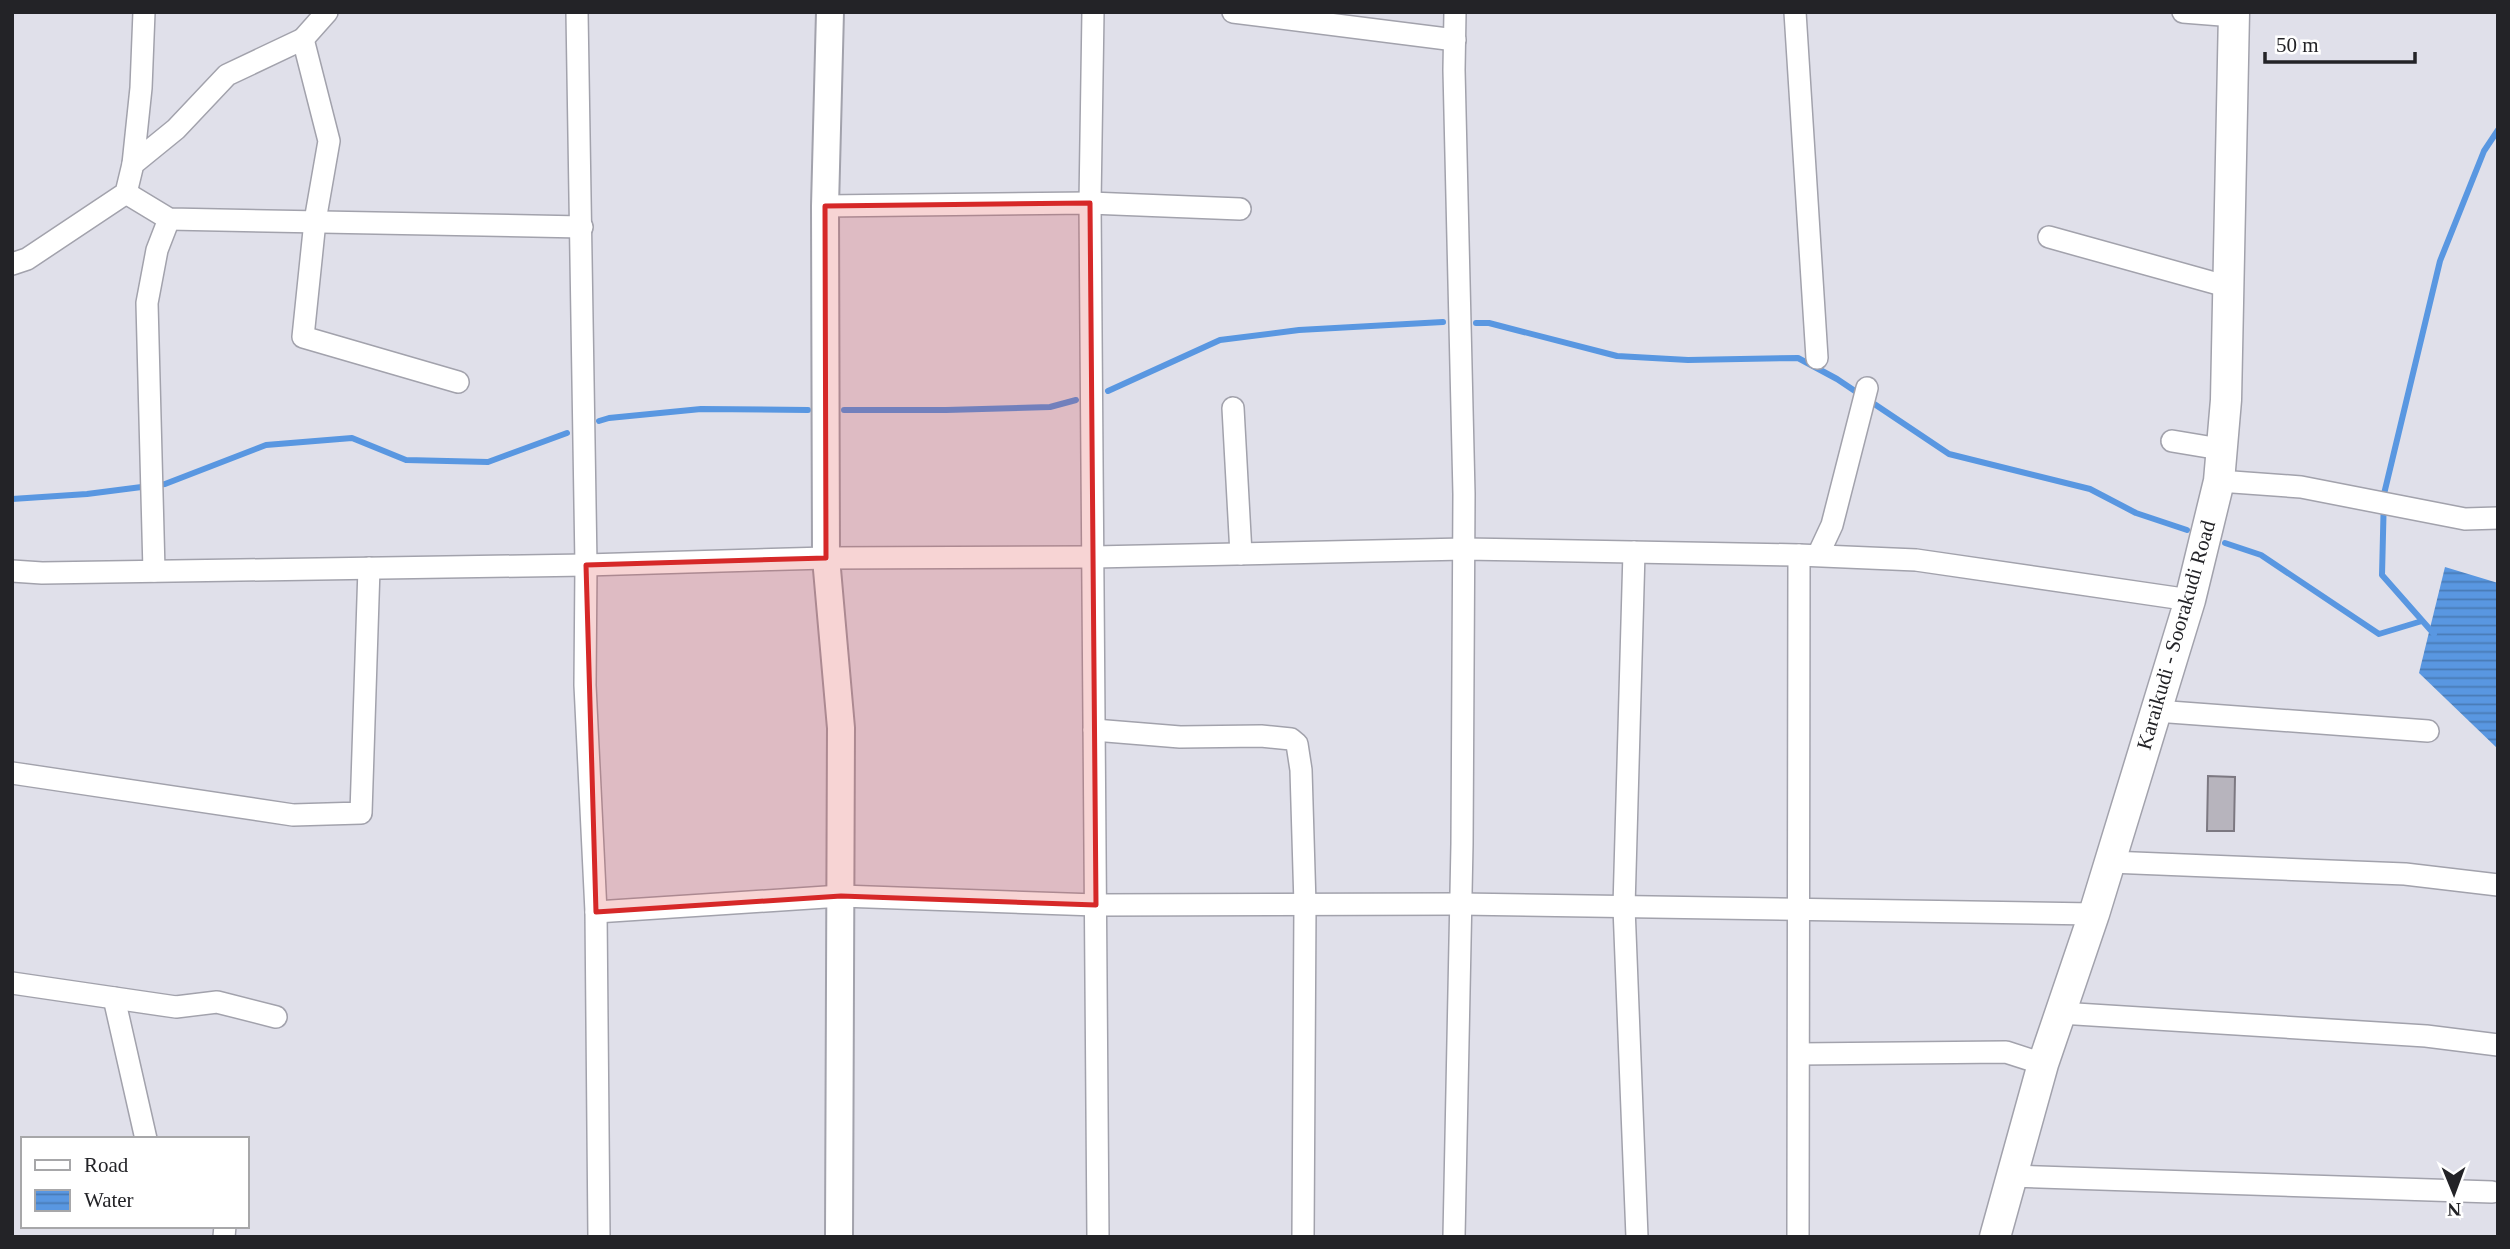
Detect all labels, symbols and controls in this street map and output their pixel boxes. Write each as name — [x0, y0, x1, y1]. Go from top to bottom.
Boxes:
scale bar — [2265, 21, 2416, 65]
text: 50 m — [2276, 33, 2319, 57]
street label: Karaikudi - Soorakudi Road — [2132, 517, 2220, 752]
legend — [21, 1137, 248, 1228]
text: Road — [84, 1153, 129, 1177]
north arrow — [2419, 1158, 2489, 1228]
text: Water — [84, 1188, 134, 1212]
text: N — [2447, 1199, 2461, 1220]

